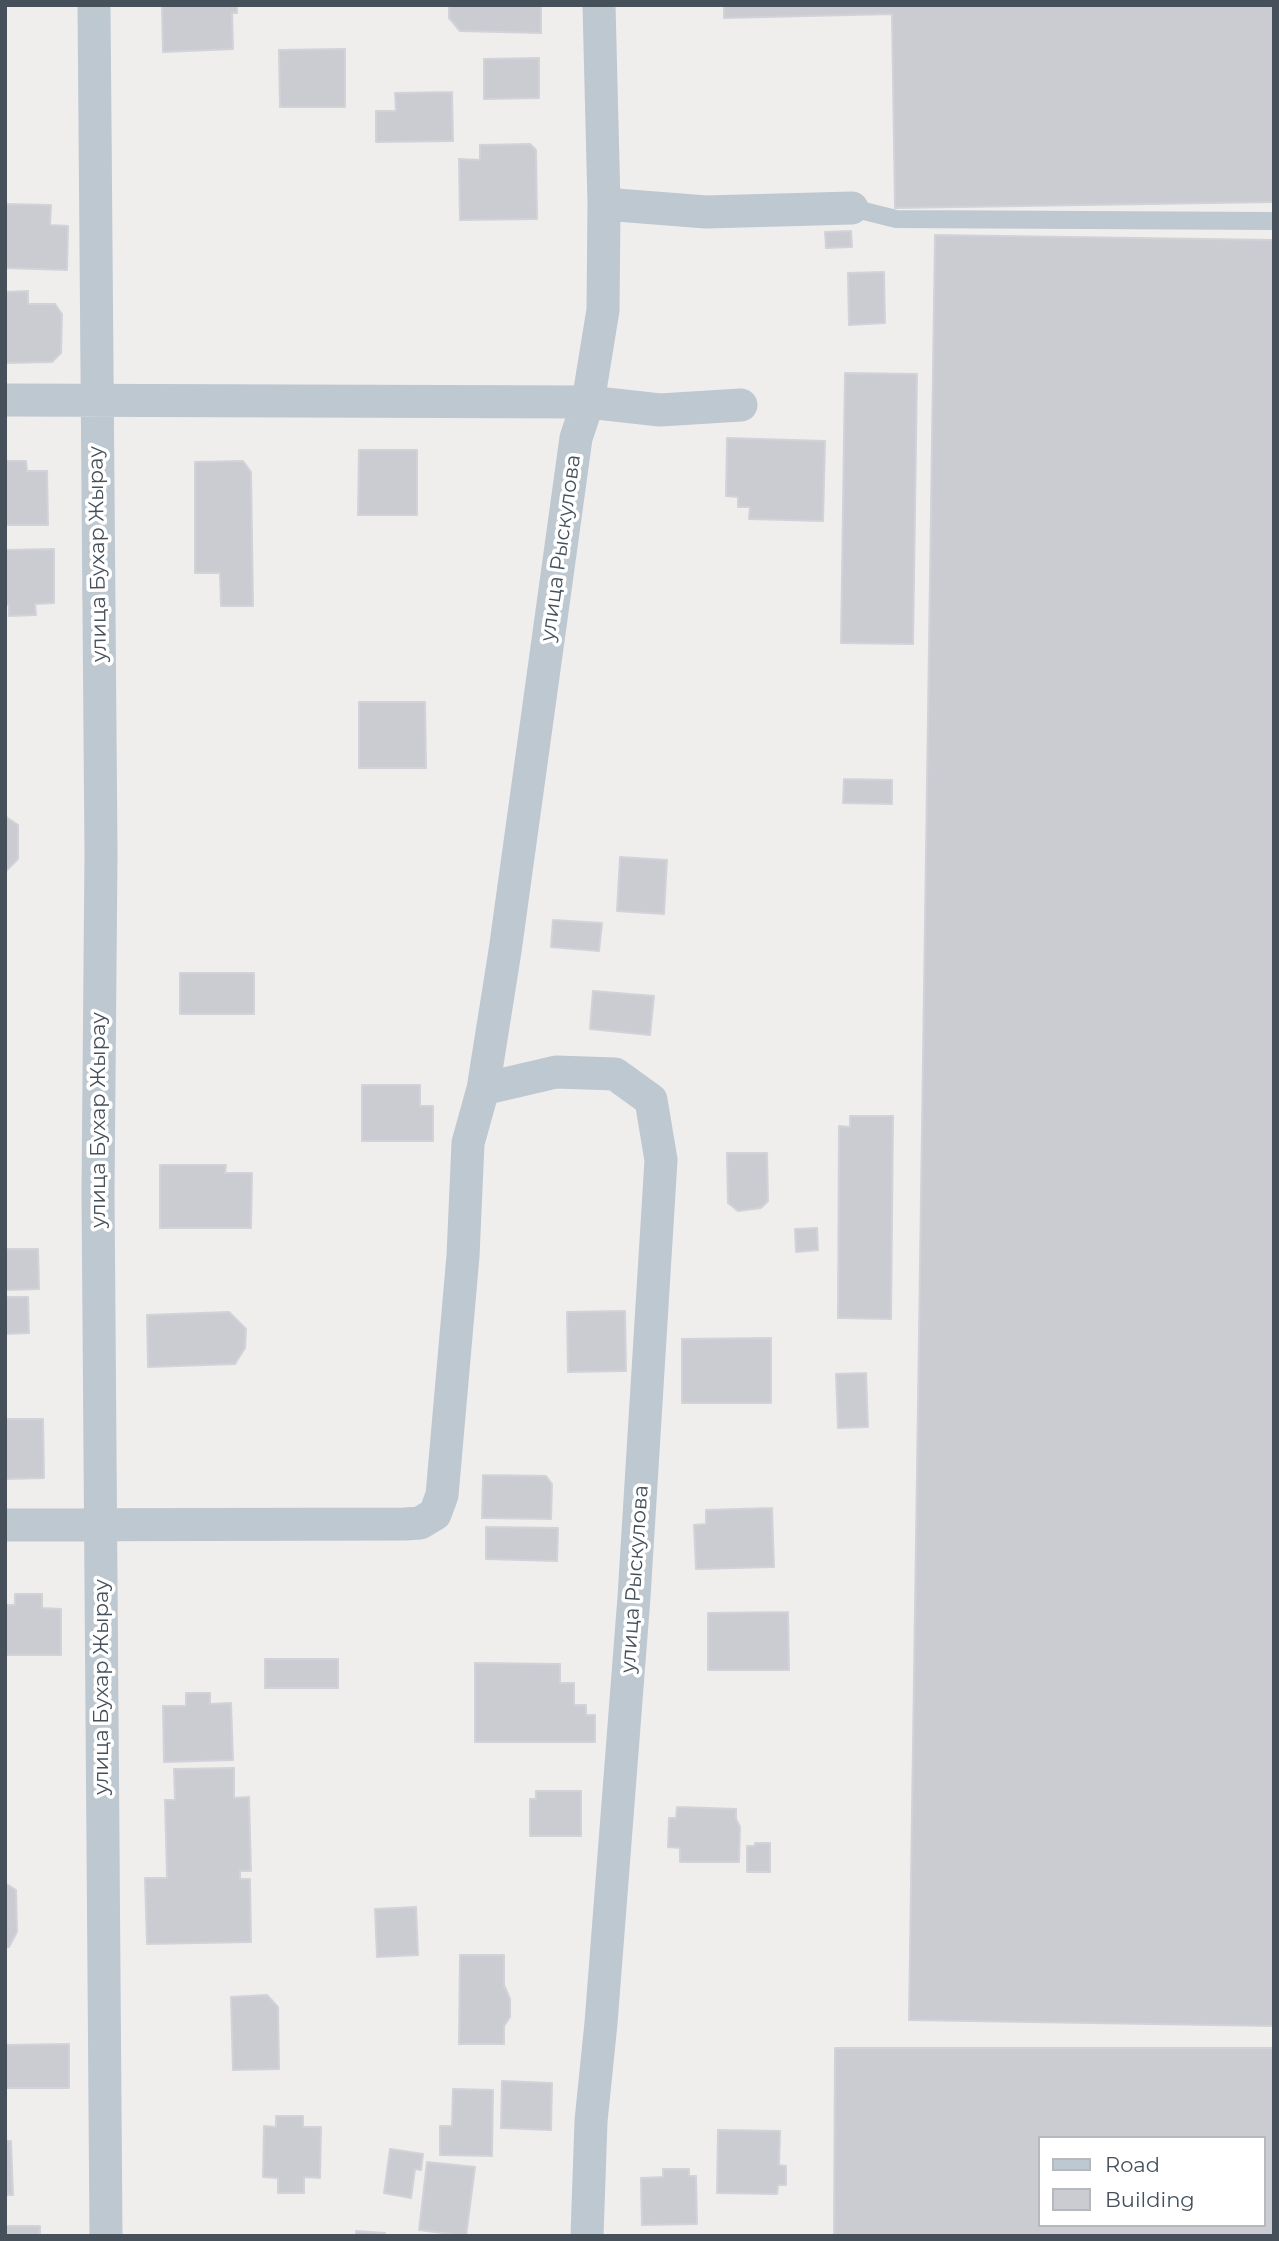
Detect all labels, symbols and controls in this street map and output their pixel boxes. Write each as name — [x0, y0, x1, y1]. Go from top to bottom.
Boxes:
street label: улица Бухар Жырау — [84, 446, 112, 662]
street label: улица Рыскулова — [535, 453, 587, 643]
street label: улица Бухар Жырау — [86, 1012, 112, 1228]
street label: улица Рыскулова — [616, 1484, 654, 1674]
street label: улица Бухар Жырау — [89, 1579, 115, 1795]
legend — [1038, 2136, 1265, 2227]
text: Road — [1105, 2152, 1160, 2177]
text: Building — [1105, 2187, 1195, 2212]

